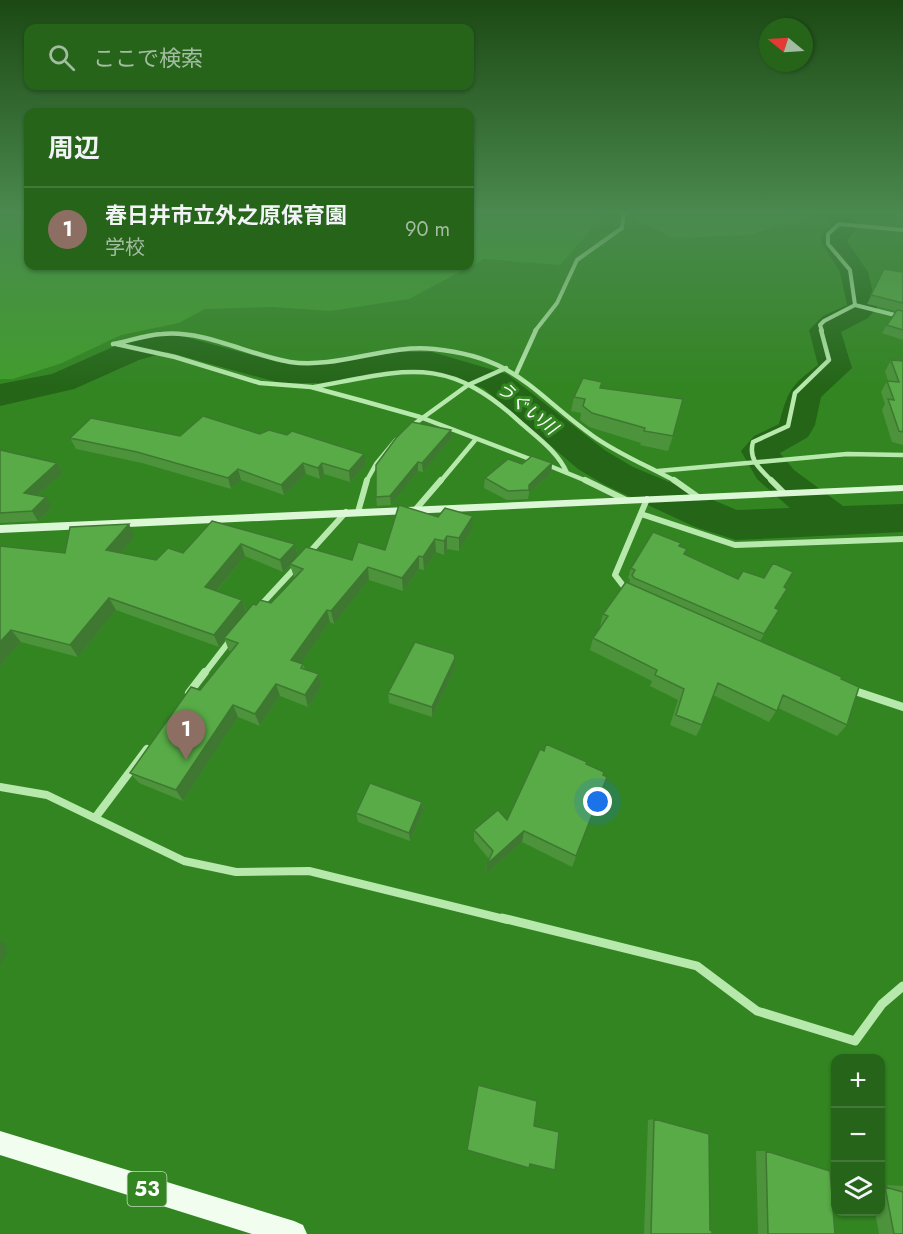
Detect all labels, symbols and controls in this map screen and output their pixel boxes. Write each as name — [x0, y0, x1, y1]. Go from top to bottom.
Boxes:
north arrow — [759, 18, 813, 72]
search box — [24, 24, 474, 90]
icon: search — [45, 41, 78, 74]
text: ここで検索 — [93, 42, 203, 74]
text: 周辺 — [48, 129, 100, 167]
text: 春日井市立外之原保育園 — [105, 199, 347, 231]
text: 1 — [62, 215, 73, 244]
text: 90 m — [405, 215, 450, 244]
text: 学校 — [105, 233, 145, 262]
water label: うぐい川 — [491, 375, 565, 442]
pin: 1 — [166, 710, 206, 760]
your location — [583, 787, 612, 816]
map controls — [831, 1054, 885, 1216]
button: + — [831, 1054, 885, 1108]
button: − — [831, 1108, 885, 1162]
button: layers — [831, 1162, 885, 1216]
road number: 53 — [128, 1172, 166, 1206]

